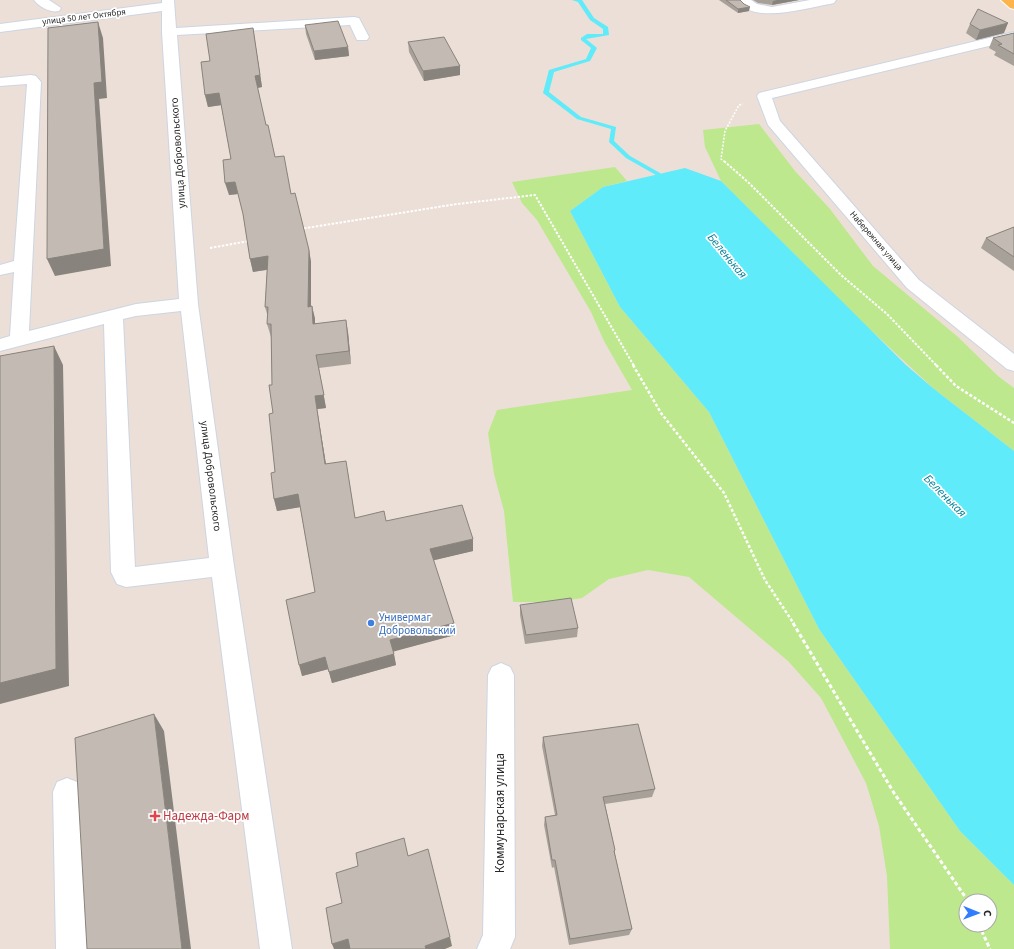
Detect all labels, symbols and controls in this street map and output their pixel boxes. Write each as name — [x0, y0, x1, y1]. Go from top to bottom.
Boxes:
street label: улица 50 лет Октября — [41, 5, 127, 29]
street label: улица Добровольского — [167, 97, 189, 209]
street label: Набережная улица — [846, 208, 906, 274]
water label: Беленькая — [703, 230, 751, 282]
street label: улица Добровольского — [197, 420, 225, 532]
water label: Беленькая — [920, 471, 970, 521]
place label: Универмаг Добровольский — [379, 610, 456, 638]
marker: Универмаг Добровольский — [366, 618, 376, 628]
street label: Коммунарская улица — [491, 753, 509, 873]
place label: Надежда-Фарм — [163, 807, 249, 825]
marker: Надежда-Фарм — [150, 811, 160, 821]
north arrow — [958, 893, 998, 933]
text: С — [980, 910, 995, 917]

